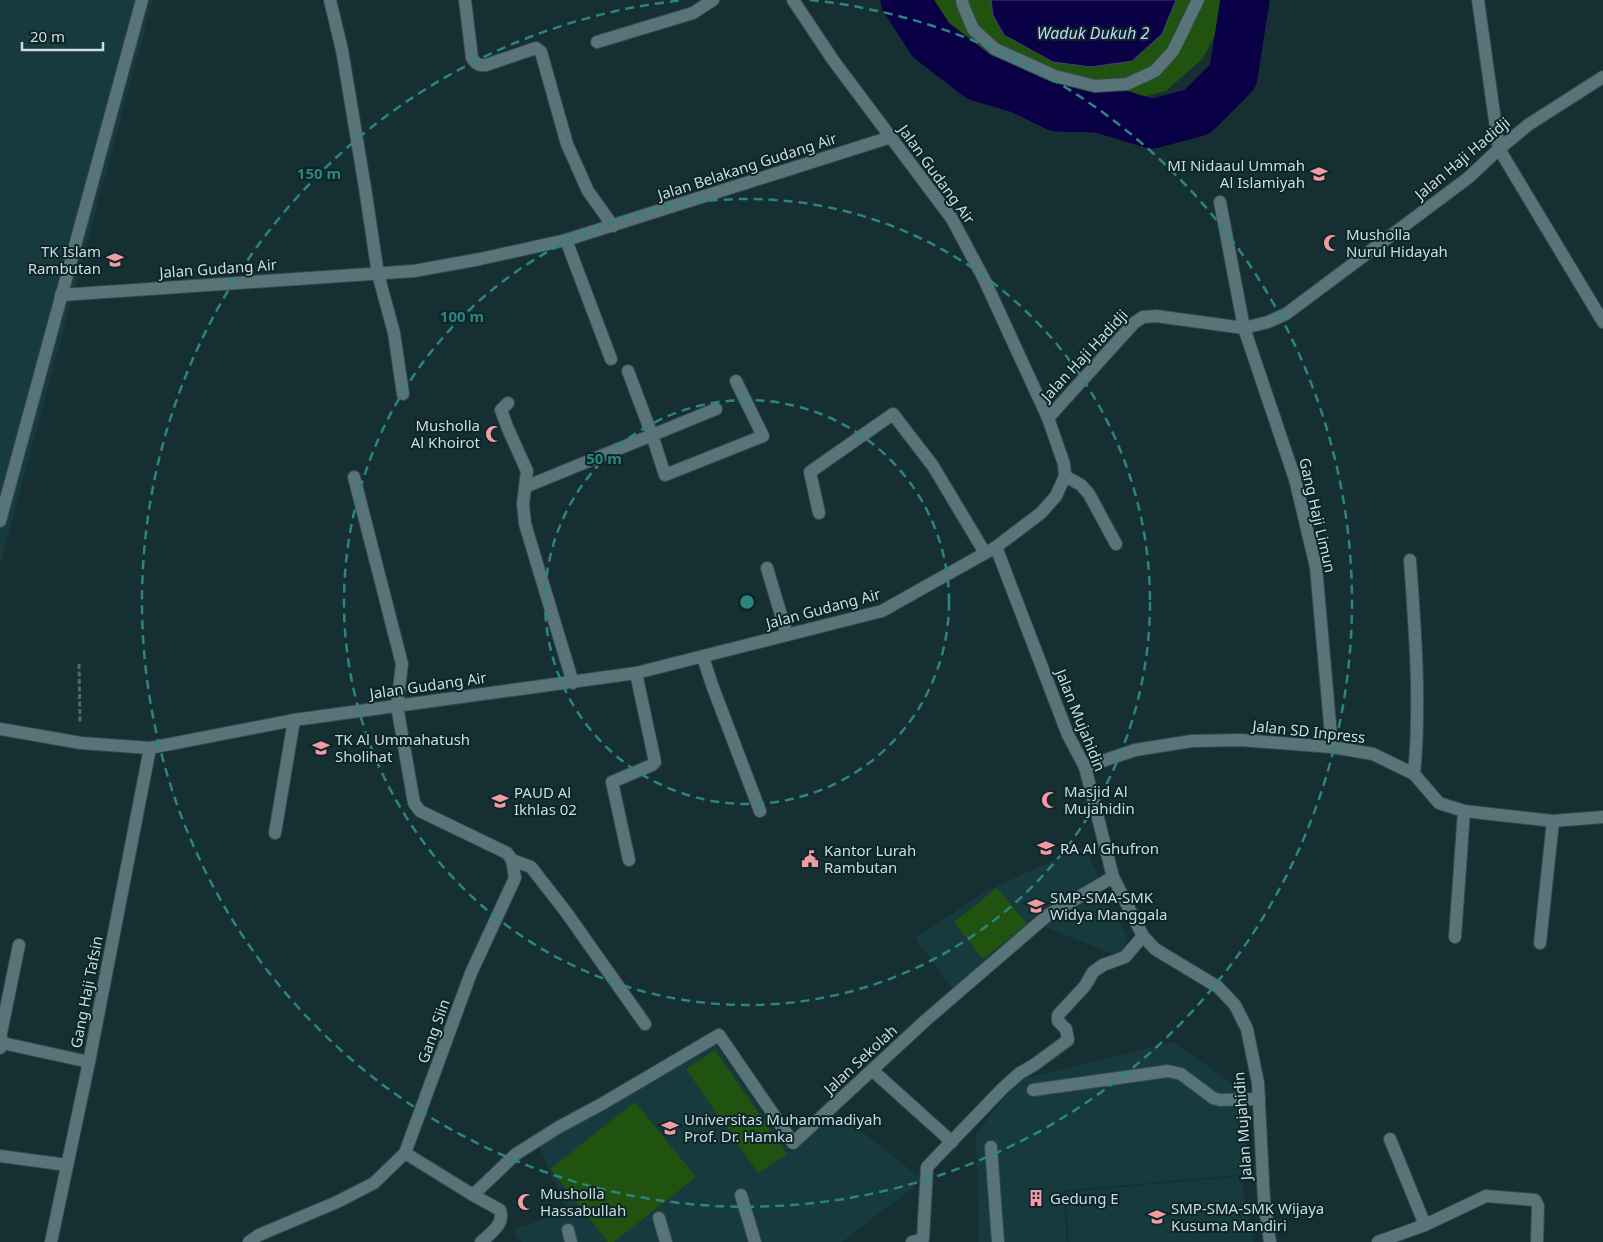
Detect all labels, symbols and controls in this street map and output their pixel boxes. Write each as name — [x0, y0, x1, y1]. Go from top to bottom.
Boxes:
scale bar — [22, 20, 104, 52]
water label: Waduk Dukuh 2 — [1037, 22, 1149, 44]
text: 20 m — [30, 26, 65, 46]
street label: Jalan Haji Hadidji — [1409, 112, 1514, 205]
street label: Jalan Gudang Air — [893, 119, 980, 228]
street label: Jalan Belakang Gudang Air — [653, 128, 839, 205]
place label: MI Nidaaul Ummah Al Islamiyah — [1167, 155, 1305, 192]
text: 150 m — [297, 163, 341, 183]
school or university icon: MI Nidaaul Ummah Al Islamiyah — [1309, 164, 1329, 184]
place label: Musholla Nurul Hidayah — [1346, 224, 1448, 261]
mosque icon: Musholla Nurul Hidayah — [1322, 233, 1342, 253]
place label: TK Islam Rambutan — [28, 241, 101, 278]
school or university icon: TK Islam Rambutan — [105, 250, 125, 270]
street label: Jalan Gudang Air — [157, 254, 277, 282]
street label: Jalan Haji Hadidji — [1035, 305, 1132, 407]
text: 100 m — [440, 306, 484, 326]
place label: Musholla Al Khoirot — [411, 415, 481, 452]
mosque icon: Musholla Al Khoirot — [484, 424, 504, 444]
text: 50 m — [586, 448, 622, 468]
street label: Gang Haji Limun — [1295, 456, 1341, 574]
street label: Jalan Gudang Air — [762, 583, 883, 633]
centre of rings — [738, 593, 756, 611]
street label: Jalan Mujahidin — [1051, 664, 1111, 774]
street label: Jalan Gudang Air — [366, 667, 488, 703]
street label: Jalan SD Inpress — [1250, 715, 1366, 747]
place label: TK Al Ummahatush Sholihat — [335, 729, 470, 766]
school or university icon: TK Al Ummahatush Sholihat — [311, 738, 331, 758]
place label: Masjid Al Mujahidin — [1064, 781, 1135, 818]
place label: PAUD Al Ikhlas 02 — [514, 782, 577, 819]
mosque icon: Masjid Al Mujahidin — [1040, 790, 1060, 810]
school or university icon: PAUD Al Ikhlas 02 — [490, 791, 510, 811]
school or university icon: RA Al Ghufron — [1036, 838, 1056, 858]
place label: RA Al Ghufron — [1060, 838, 1159, 858]
place label: Kantor Lurah Rambutan — [824, 840, 916, 877]
public building icon: Kantor Lurah Rambutan — [800, 849, 820, 869]
place label: SMP-SMA-SMK Widya Manggala — [1050, 887, 1167, 924]
school or university icon: SMP-SMA-SMK Widya Manggala — [1026, 896, 1046, 916]
street label: Gang Haji Tafsin — [65, 934, 107, 1050]
street label: Gang Siin — [412, 996, 454, 1066]
street label: Jalan Sekolah — [818, 1020, 901, 1099]
street label: Jalan Mujahidin — [1228, 1071, 1256, 1183]
place label: Universitas Muhammadiyah Prof. Dr. Hamka — [684, 1109, 882, 1146]
school or university icon: Universitas Muhammadiyah Prof. Dr. Hamka — [660, 1118, 680, 1138]
place label: Musholla Hassabullah — [540, 1183, 626, 1220]
building icon: Gedung E — [1026, 1188, 1046, 1208]
place label: Gedung E — [1050, 1188, 1119, 1208]
mosque icon: Musholla Hassabullah — [516, 1192, 536, 1212]
place label: SMP-SMA-SMK Wijaya Kusuma Mandiri — [1171, 1198, 1324, 1235]
school or university icon: SMP-SMA-SMK Wijaya Kusuma Mandiri — [1147, 1207, 1167, 1227]

